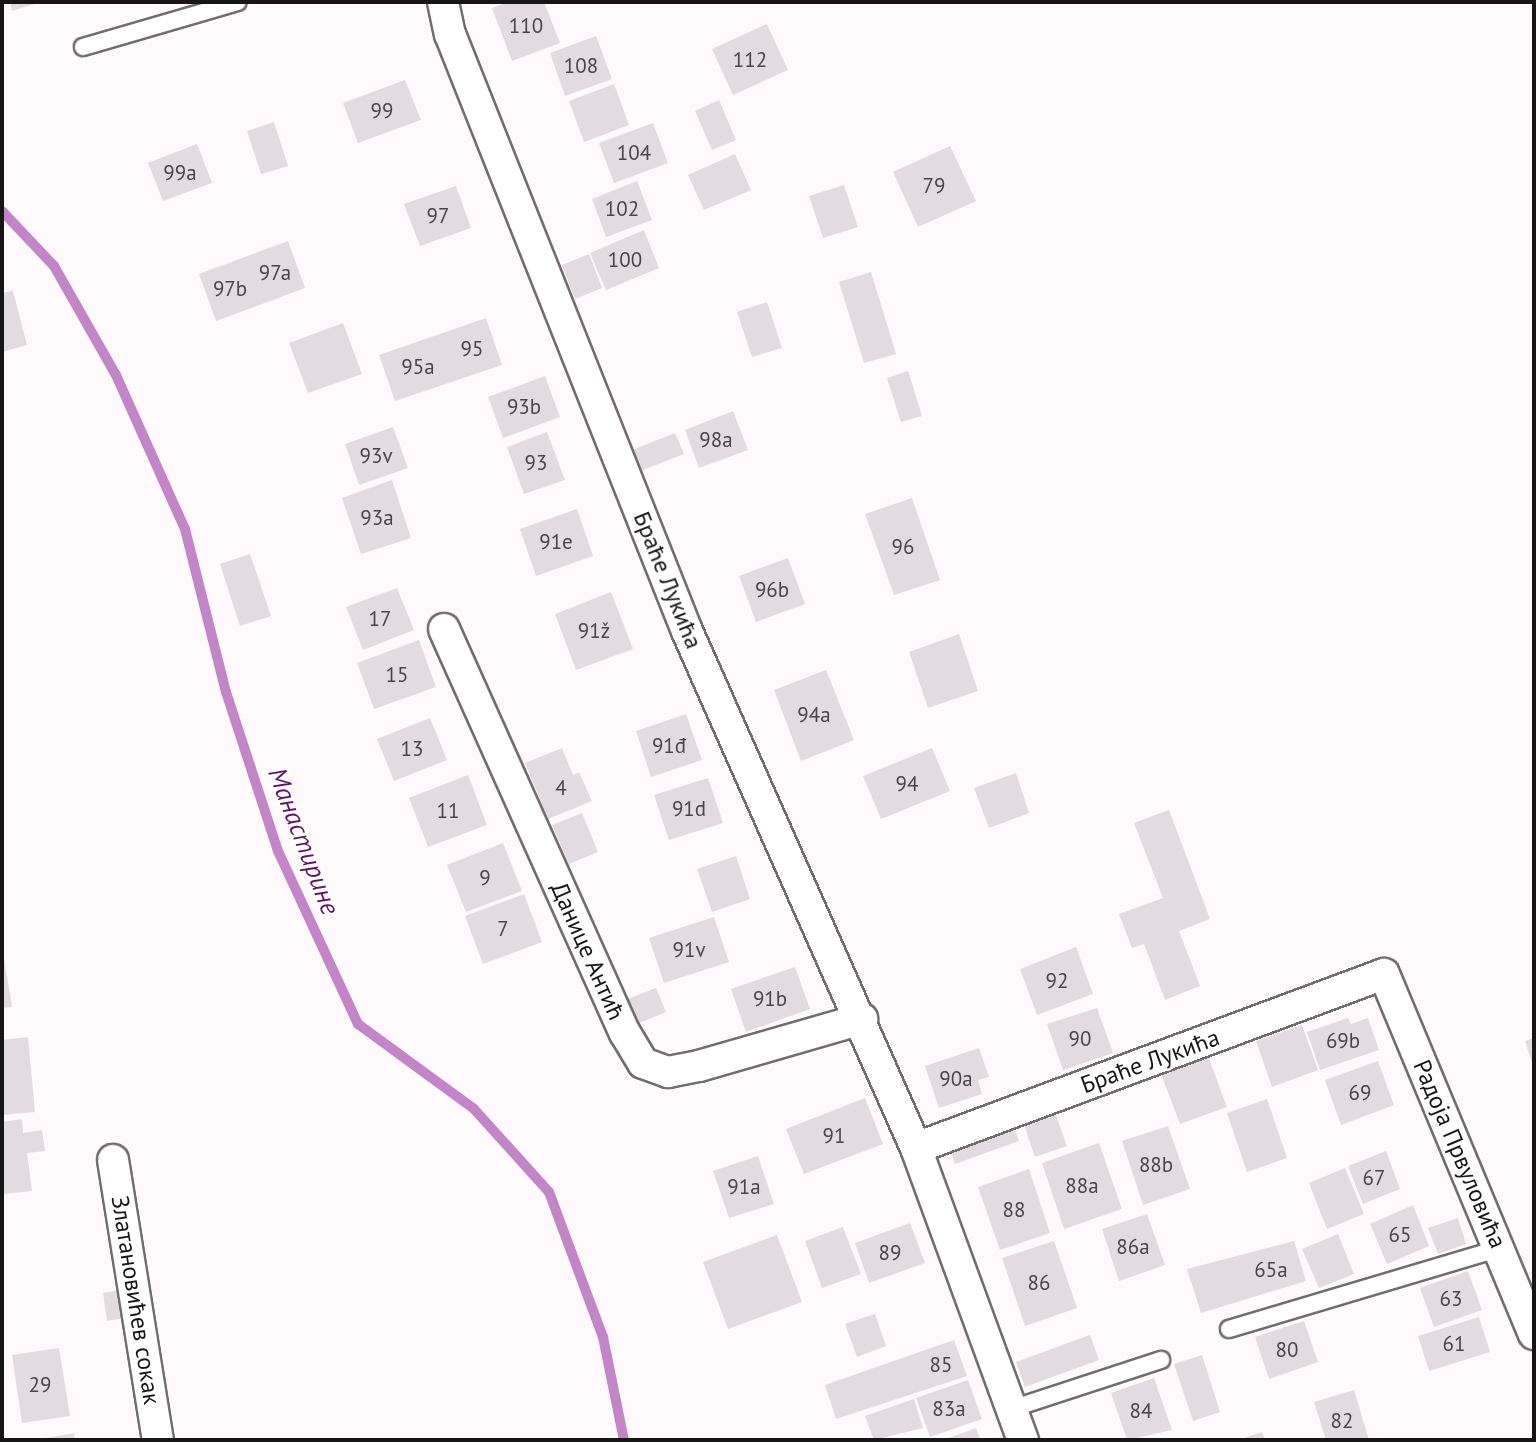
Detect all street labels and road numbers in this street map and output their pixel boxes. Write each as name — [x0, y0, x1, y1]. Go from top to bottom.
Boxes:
street label: Браће Лукића — [627, 507, 709, 653]
street label: Данице Антић — [545, 877, 631, 1025]
street label: Браће Лукића — [1077, 1023, 1223, 1099]
street label: Радоја Првуловића — [1407, 1056, 1513, 1252]
street label: Златановићев сокак — [105, 1194, 167, 1406]

